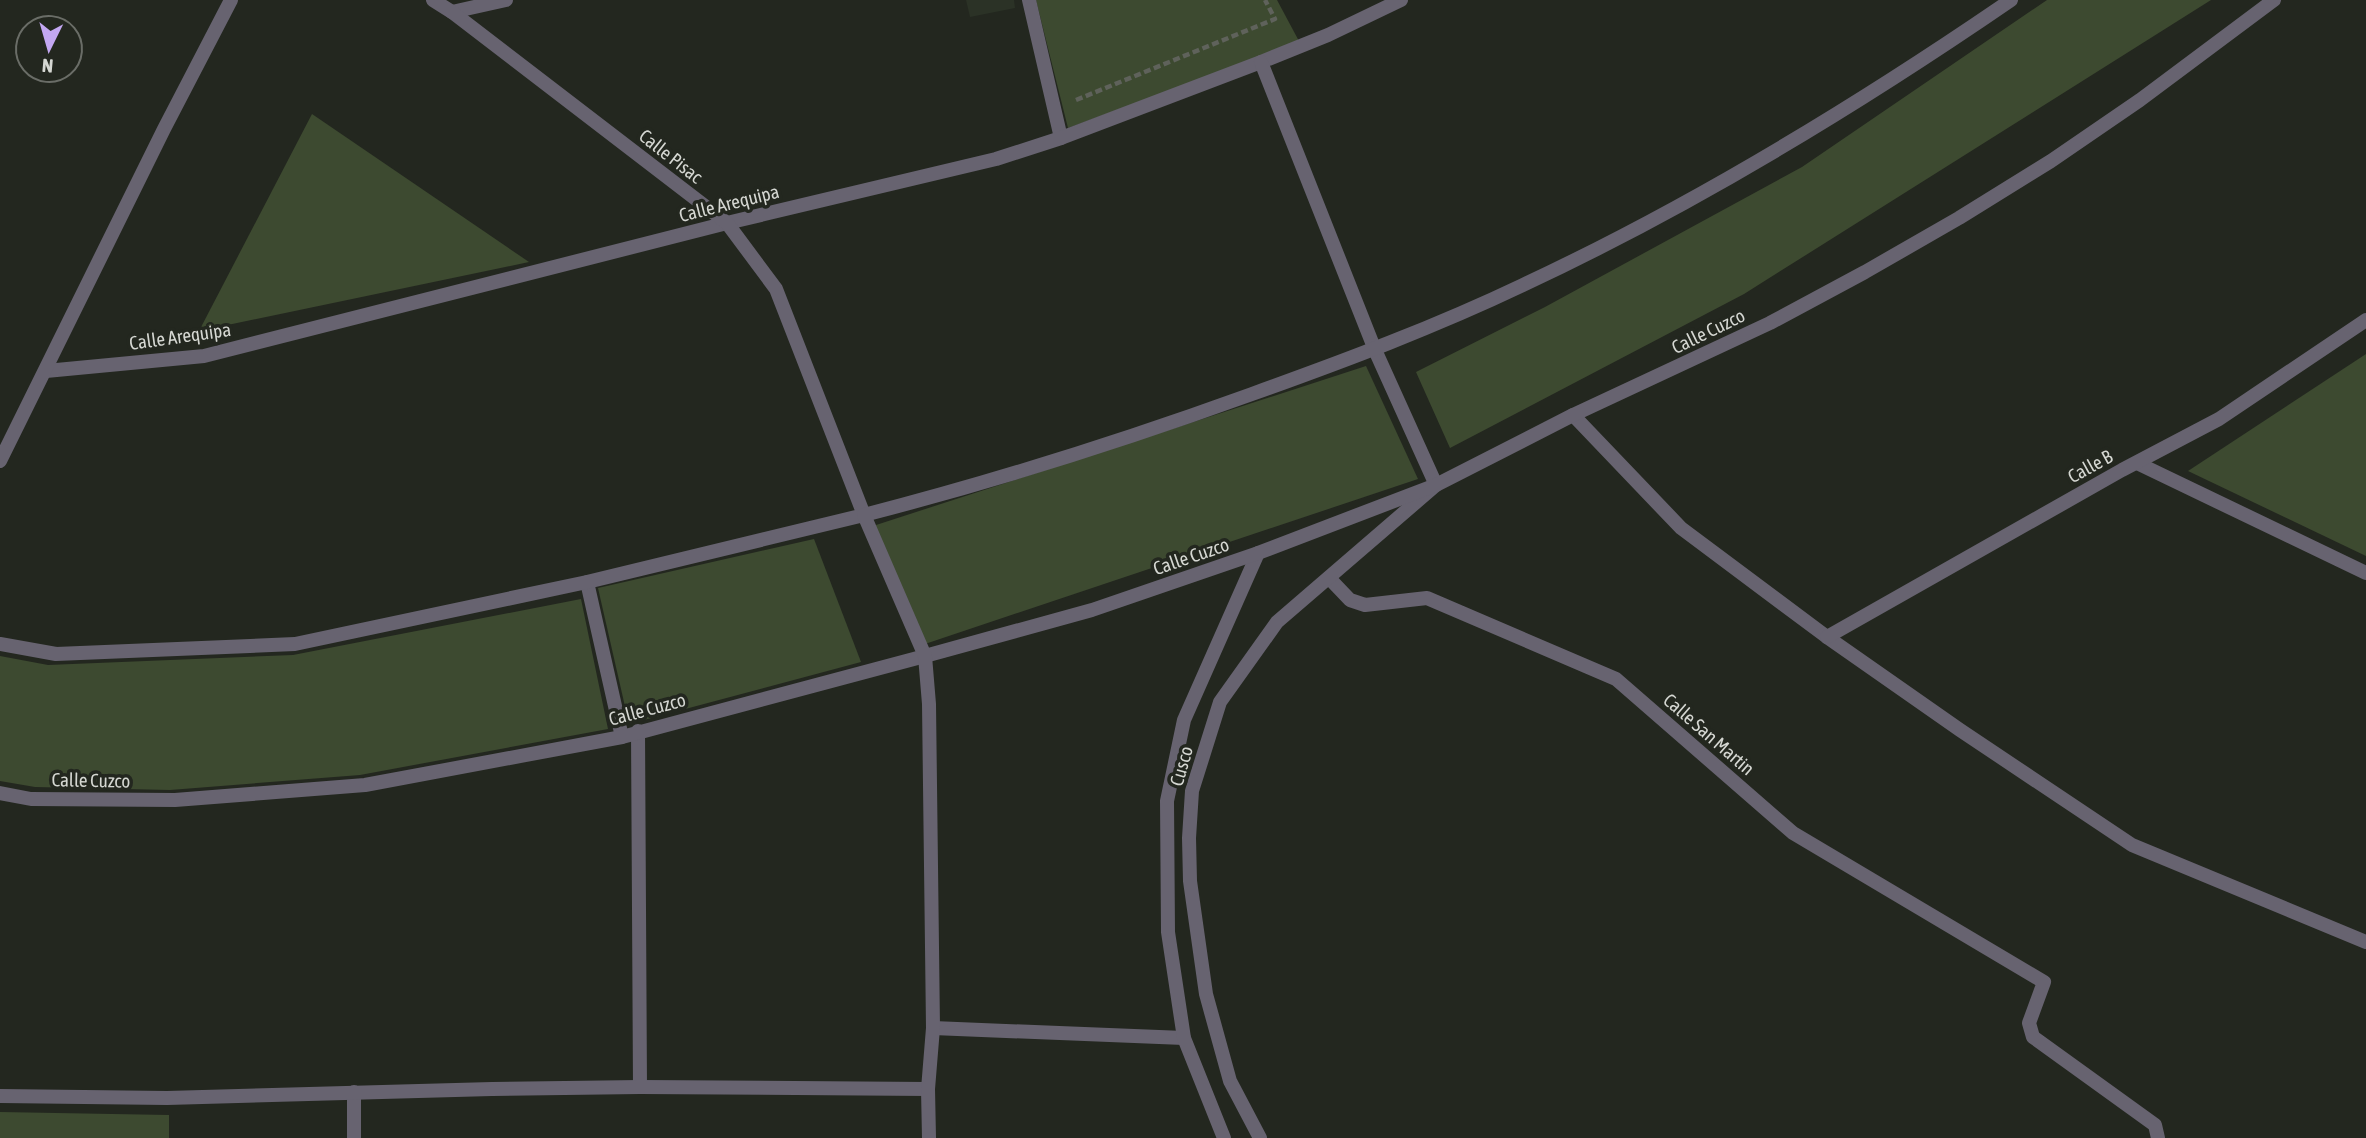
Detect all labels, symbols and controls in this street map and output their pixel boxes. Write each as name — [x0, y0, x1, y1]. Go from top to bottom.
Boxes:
north arrow — [14, 14, 84, 84]
text: N — [41, 54, 54, 77]
street label: Calle Pisac — [635, 124, 708, 188]
street label: Calle Arequipa — [677, 180, 781, 226]
street label: Calle Cuzco — [1668, 304, 1748, 358]
street label: Calle Arequipa — [128, 318, 232, 354]
street label: Calle B — [2064, 445, 2116, 487]
street label: Calle Cuzco — [1150, 533, 1232, 579]
street label: Calle Cuzco — [606, 688, 688, 730]
street label: Calle San Martin — [1659, 689, 1759, 779]
street label: Cusco — [1165, 743, 1197, 788]
street label: Calle Cuzco — [51, 768, 131, 792]

